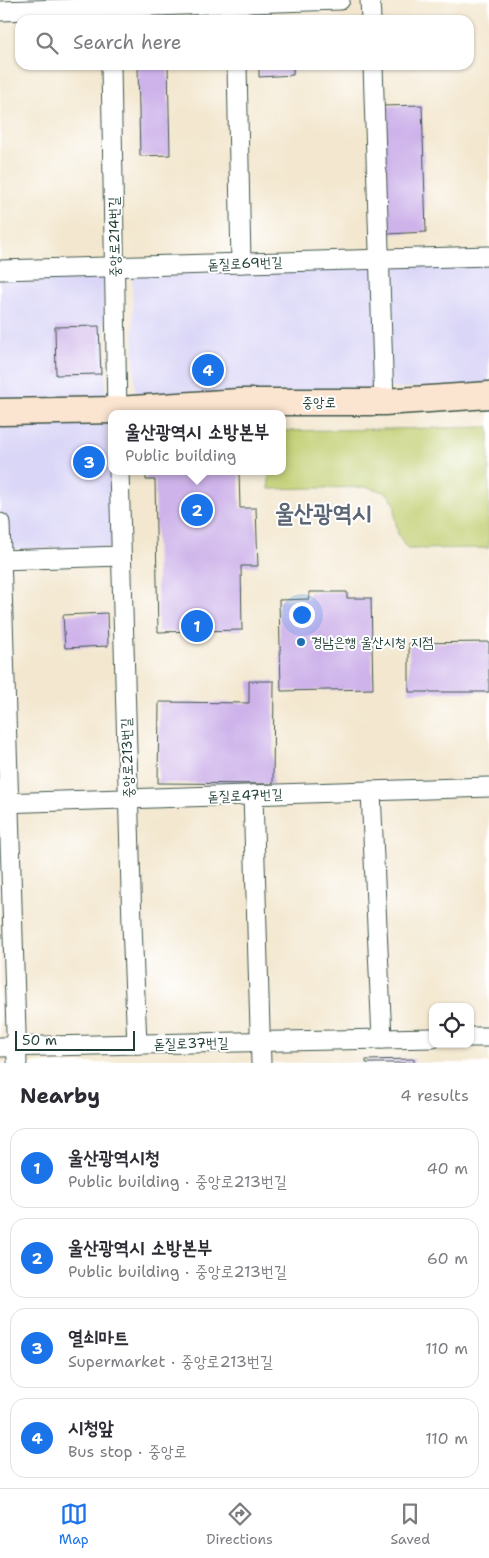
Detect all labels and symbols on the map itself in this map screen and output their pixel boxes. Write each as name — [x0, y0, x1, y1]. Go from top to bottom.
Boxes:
street label: 중앙로214번길 — [104, 196, 124, 277]
street label: 돋질로69번길 — [207, 253, 283, 273]
pin: 4 — [192, 351, 224, 389]
street label: 중앙로 — [302, 393, 336, 411]
pin: 3 — [73, 443, 105, 481]
pin: 2 — [181, 491, 213, 529]
district label: 울산광역시 — [275, 497, 371, 529]
your location — [289, 602, 315, 628]
pin: 1 — [181, 607, 213, 645]
place label: 경남은행 울산시청 지점 — [311, 633, 433, 651]
marker: 경남은행 울산시청 지점 — [295, 636, 307, 648]
street label: 중앙로213번길 — [117, 717, 137, 799]
street label: 돋질로47번길 — [207, 785, 284, 805]
scale bar — [15, 1028, 135, 1051]
street label: 돋질로37번길 — [153, 1033, 229, 1053]

